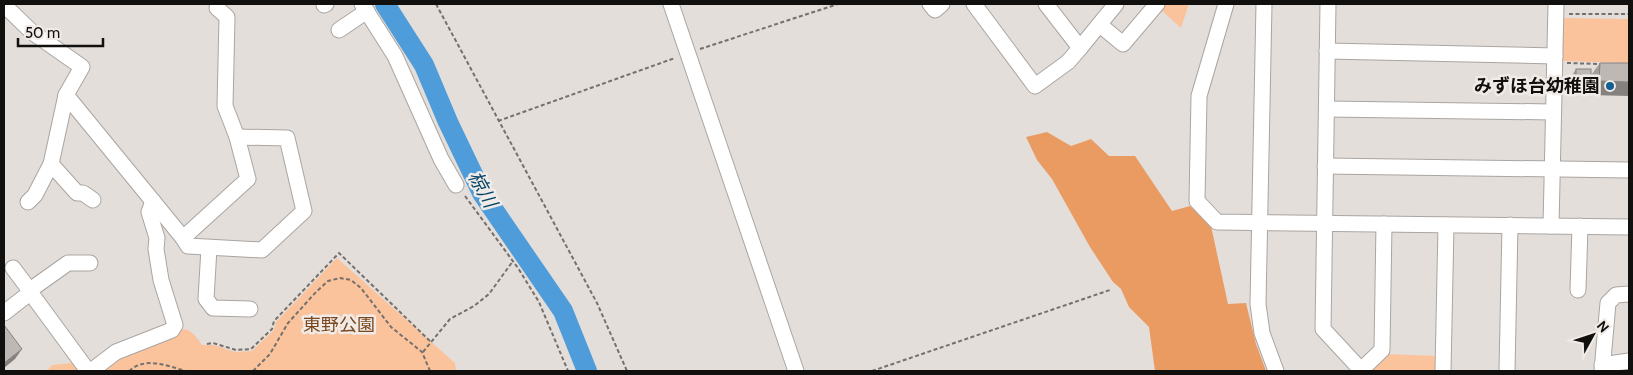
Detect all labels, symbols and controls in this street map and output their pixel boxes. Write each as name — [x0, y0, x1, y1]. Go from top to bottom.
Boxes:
scale bar — [18, 15, 102, 47]
text: 50 m — [25, 24, 60, 42]
place label: みずほ台幼稚園 — [1474, 75, 1600, 97]
marker: みずほ台幼稚園 — [1604, 80, 1616, 92]
water label: 椋川 — [463, 167, 503, 213]
north arrow — [1568, 310, 1618, 360]
park label: 東野公園 — [303, 314, 375, 336]
text: N — [1593, 317, 1613, 336]

